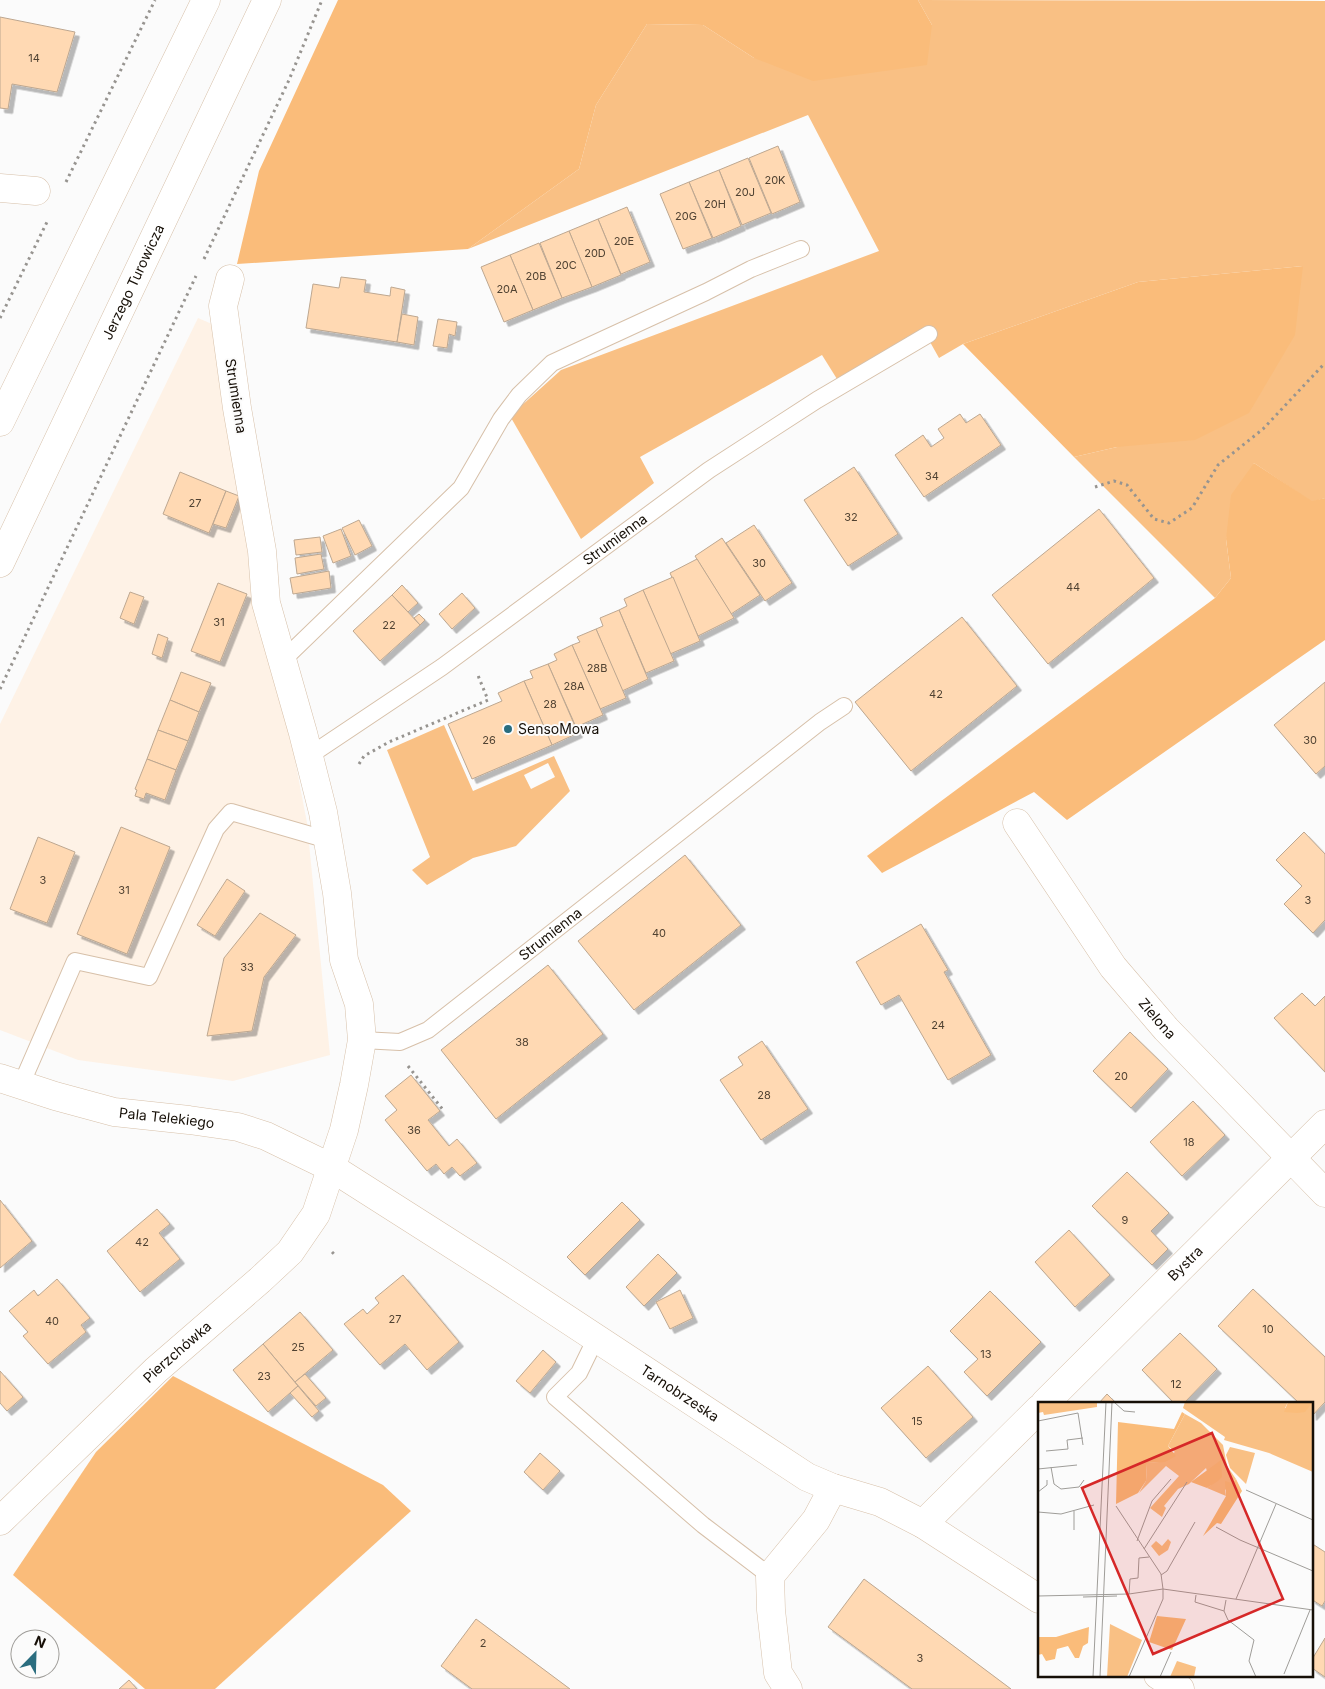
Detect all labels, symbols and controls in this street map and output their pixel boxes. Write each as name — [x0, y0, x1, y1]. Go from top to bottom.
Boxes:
house number: 14 — [28, 51, 40, 65]
house number: 20K — [764, 173, 786, 187]
house number: 20J — [735, 185, 755, 199]
house number: 20H — [704, 197, 726, 211]
house number: 20G — [675, 209, 697, 223]
street label: Jerzego Turowicza — [98, 221, 167, 342]
house number: 20E — [614, 234, 634, 248]
house number: 20D — [584, 246, 606, 260]
house number: 20C — [555, 258, 577, 272]
house number: 20B — [526, 269, 546, 283]
house number: 20A — [496, 282, 518, 296]
street label: Strumienna — [222, 357, 251, 434]
house number: 34 — [925, 469, 939, 483]
house number: 27 — [189, 496, 201, 510]
street label: Strumienna — [579, 510, 650, 568]
house number: 32 — [844, 510, 858, 524]
house number: 30 — [752, 556, 766, 570]
house number: 44 — [1066, 580, 1080, 594]
house number: 31 — [213, 615, 225, 629]
house number: 22 — [382, 618, 396, 632]
house number: 28B — [587, 661, 607, 675]
house number: 28A — [563, 679, 585, 693]
house number: 42 — [929, 687, 943, 701]
house number: 28 — [543, 697, 557, 711]
place label: SensoMowa — [518, 720, 599, 737]
marker: SensoMowa — [502, 723, 514, 735]
house number: 26 — [482, 733, 496, 747]
house number: 30 — [1303, 733, 1317, 747]
house number: 3 — [40, 873, 47, 887]
house number: 31 — [118, 883, 130, 897]
house number: 3 — [1305, 893, 1312, 907]
street label: Strumienna — [515, 904, 585, 964]
house number: 40 — [652, 926, 666, 940]
house number: 33 — [240, 960, 254, 974]
street label: Zielona — [1135, 994, 1180, 1042]
house number: 24 — [931, 1018, 945, 1032]
house number: 38 — [515, 1035, 529, 1049]
house number: 20 — [1114, 1069, 1128, 1083]
house number: 28 — [757, 1088, 771, 1102]
street label: Pala Telekiego — [118, 1104, 216, 1132]
house number: 36 — [407, 1123, 421, 1137]
house number: 18 — [1183, 1135, 1195, 1149]
house number: 9 — [1122, 1213, 1129, 1227]
house number: 42 — [135, 1235, 149, 1249]
street label: Bystra — [1164, 1242, 1206, 1284]
house number: 27 — [389, 1312, 401, 1326]
house number: 40 — [45, 1314, 59, 1328]
street label: Pierzchówka — [139, 1317, 214, 1386]
house number: 10 — [1262, 1322, 1274, 1336]
house number: 25 — [291, 1340, 305, 1354]
house number: 13 — [980, 1347, 992, 1361]
street label: Tarnobrzeska — [637, 1361, 723, 1425]
house number: 23 — [257, 1369, 271, 1383]
house number: 12 — [1170, 1377, 1182, 1391]
inset map — [1038, 1402, 1312, 1676]
house number: 15 — [911, 1414, 923, 1428]
north arrow — [10, 1629, 60, 1679]
text: N — [32, 1632, 49, 1651]
house number: 2 — [480, 1636, 486, 1650]
house number: 3 — [917, 1651, 924, 1665]

